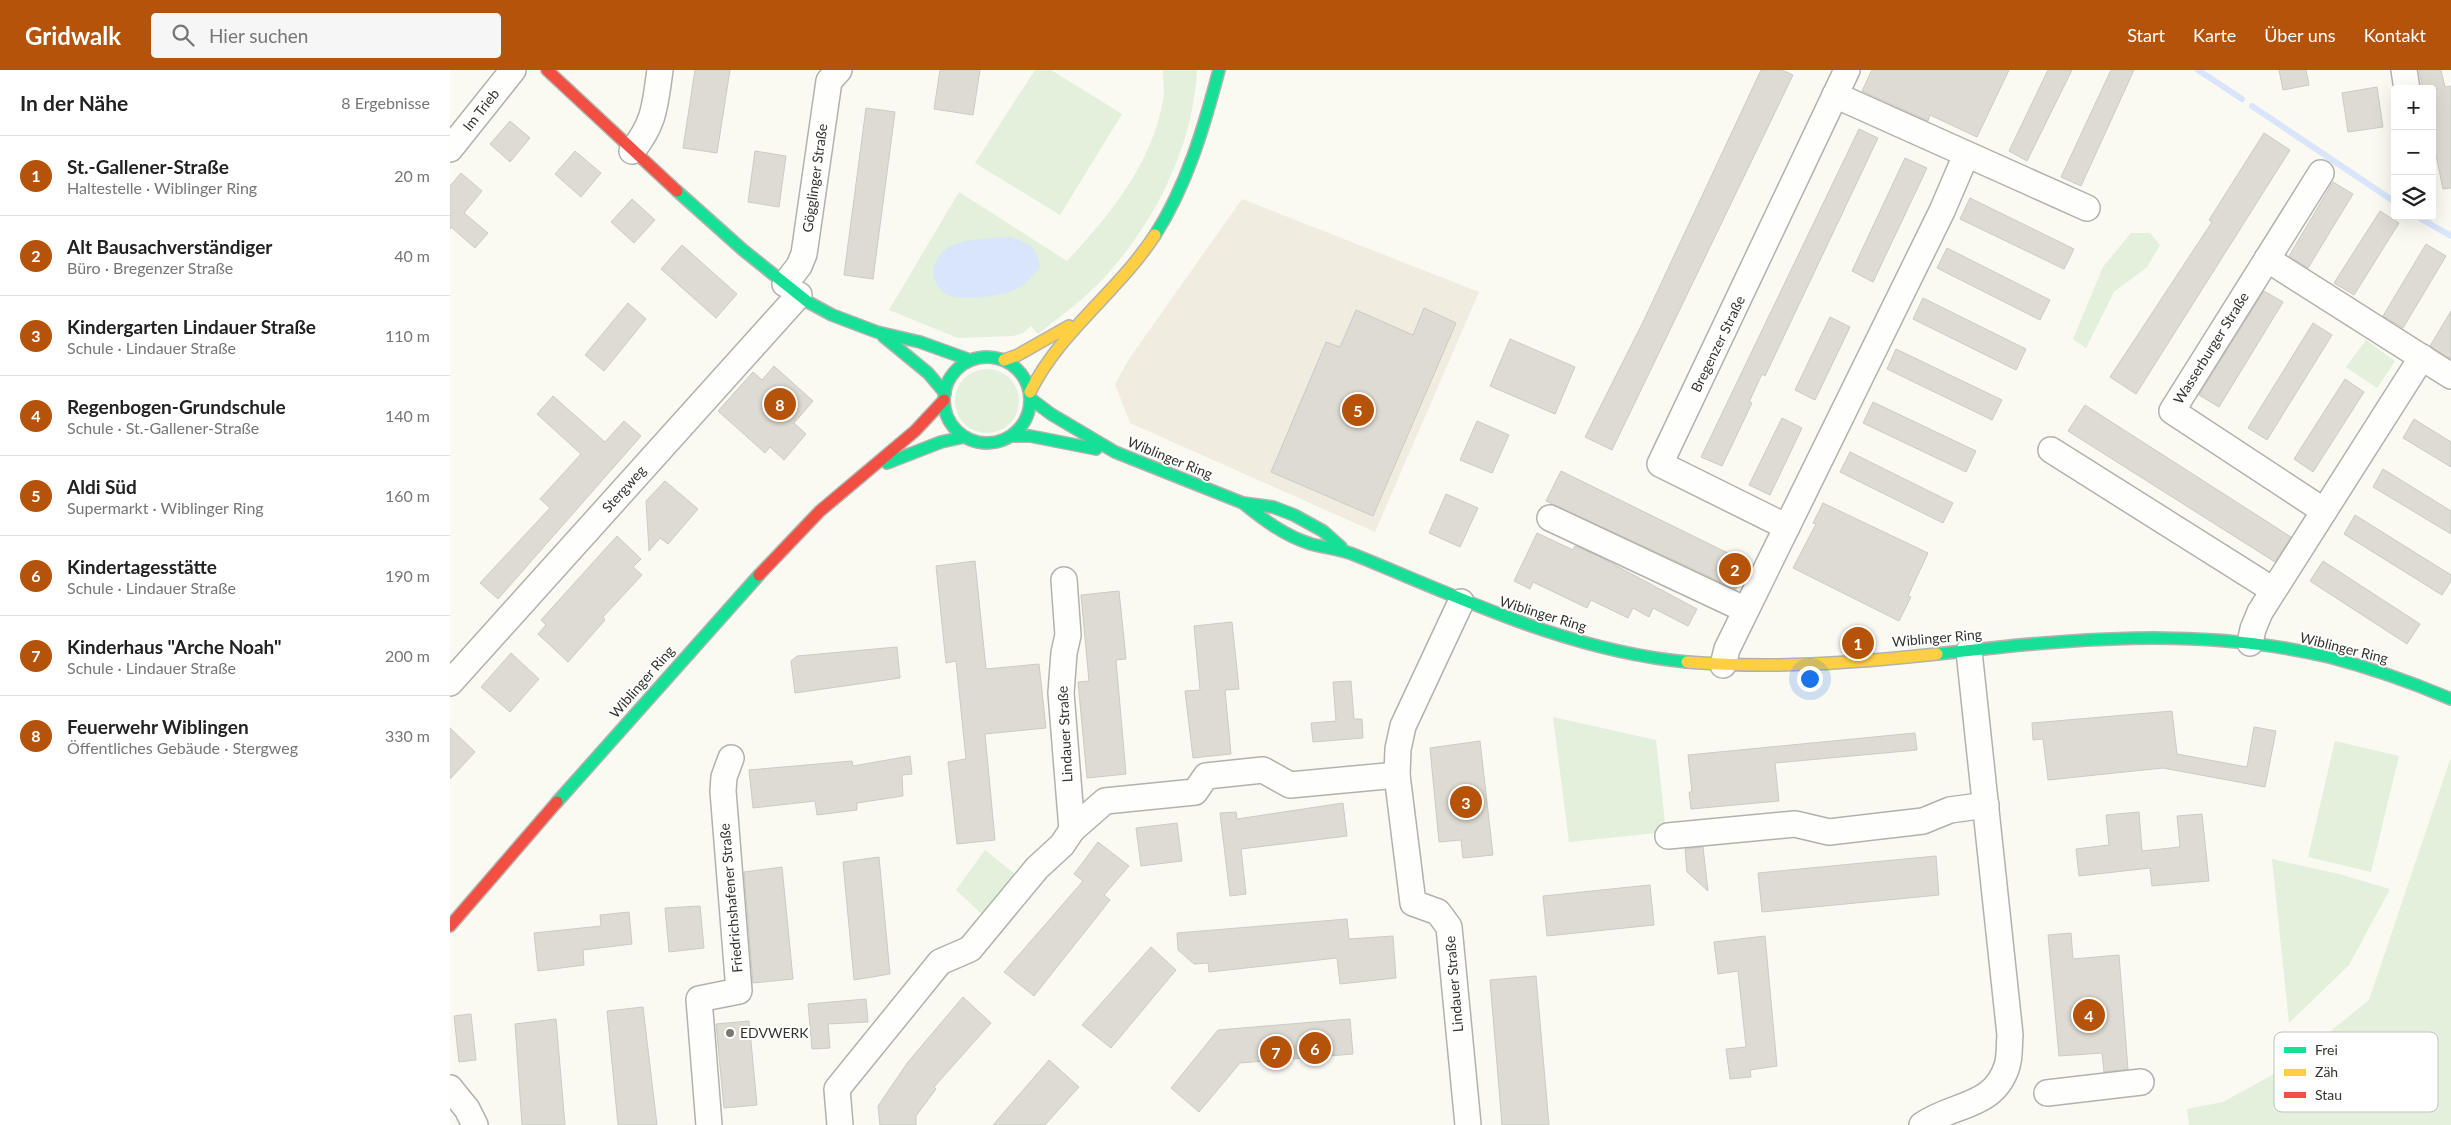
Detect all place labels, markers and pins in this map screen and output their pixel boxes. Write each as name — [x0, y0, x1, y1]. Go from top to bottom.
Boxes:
pin: 8 — [764, 385, 796, 423]
pin: 5 — [1342, 391, 1374, 429]
pin: 2 — [1719, 550, 1751, 588]
pin: 1 — [1842, 624, 1874, 662]
pin: 3 — [1450, 783, 1482, 821]
pin: 4 — [2073, 996, 2105, 1034]
place label: EDVWERK — [740, 1024, 809, 1041]
marker: EDVWERK — [724, 1027, 736, 1039]
pin: 6 — [1299, 1029, 1331, 1067]
pin: 7 — [1260, 1033, 1292, 1071]

